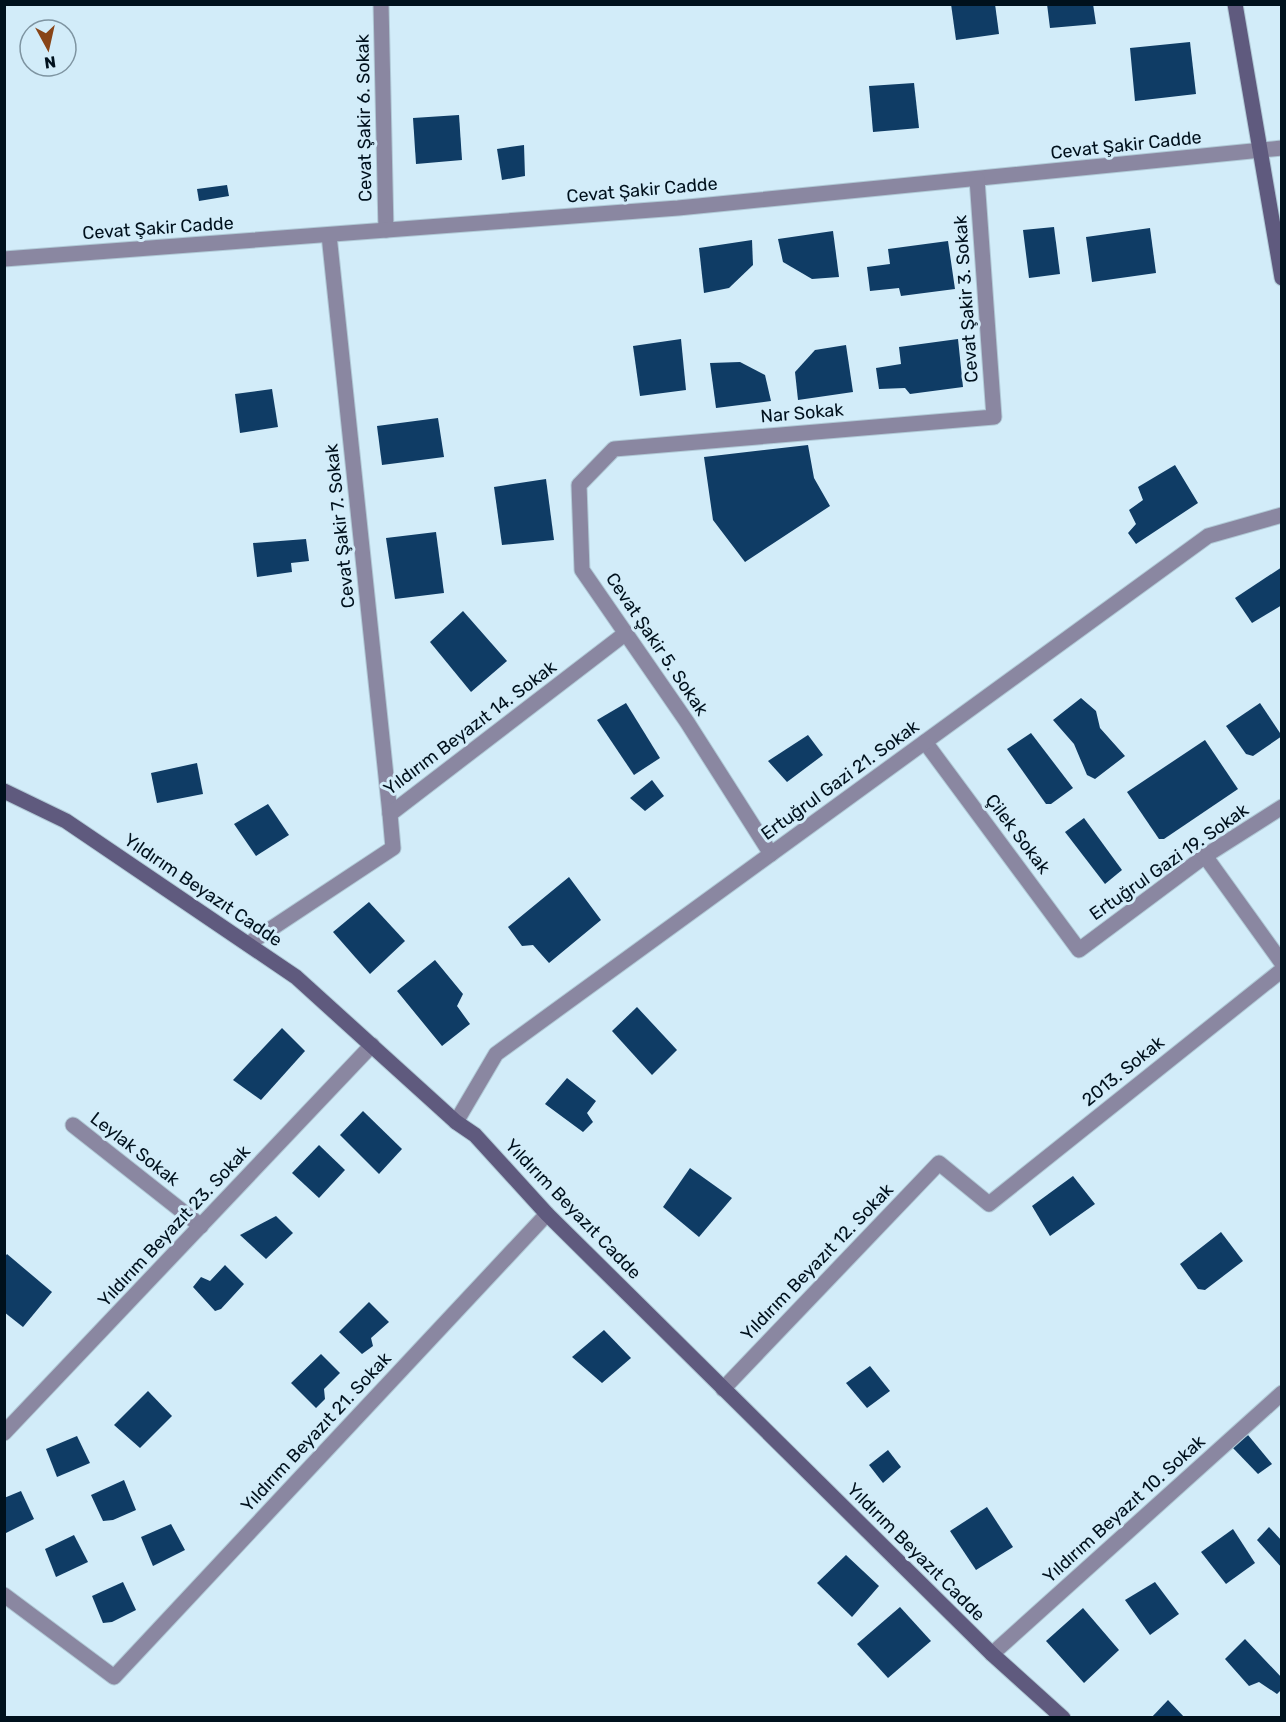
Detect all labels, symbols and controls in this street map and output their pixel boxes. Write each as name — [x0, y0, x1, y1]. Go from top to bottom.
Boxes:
north arrow — [18, 18, 78, 78]
street label: Cevat Şakir 6. Sokak — [352, 33, 376, 202]
text: N — [43, 52, 57, 73]
street label: Cevat Şakir Cadde — [1049, 126, 1203, 164]
street label: Cevat Şakir Cadde — [565, 172, 719, 208]
street label: Cevat Şakir Cadde — [82, 212, 234, 244]
street label: Cevat Şakir 3. Sokak — [949, 214, 983, 384]
street label: Nar Sokak — [760, 398, 845, 428]
street label: Cevat Şakir 7. Sokak — [320, 442, 360, 609]
street label: Cevat Şakir 5. Sokak — [601, 568, 713, 720]
street label: Yıldırım Beyazıt 14. Sokak — [379, 655, 561, 800]
street label: Ertuğrul Gazi 21. Sokak — [757, 715, 924, 845]
street label: Çilek Sokak — [981, 790, 1056, 879]
street label: Ertuğrul Gazi 19. Sokak — [1085, 798, 1253, 925]
street label: Yıldırım Beyazıt Cadde — [120, 829, 286, 951]
street label: 2013. Sokak — [1077, 1031, 1169, 1111]
street label: Leylak Sokak — [86, 1107, 185, 1191]
street label: Yıldırım Beyazıt Cadde — [500, 1134, 646, 1284]
street label: Yıldırım Beyazıt 23. Sokak — [93, 1140, 255, 1311]
street label: Yıldırım Beyazıt 12. Sokak — [736, 1178, 898, 1345]
street label: Yıldırım Beyazıt 21. Sokak — [236, 1347, 396, 1516]
street label: Yıldırım Beyazıt 10. Sokak — [1038, 1430, 1210, 1588]
street label: Yıldırım Beyazıt Cadde — [842, 1478, 990, 1626]

